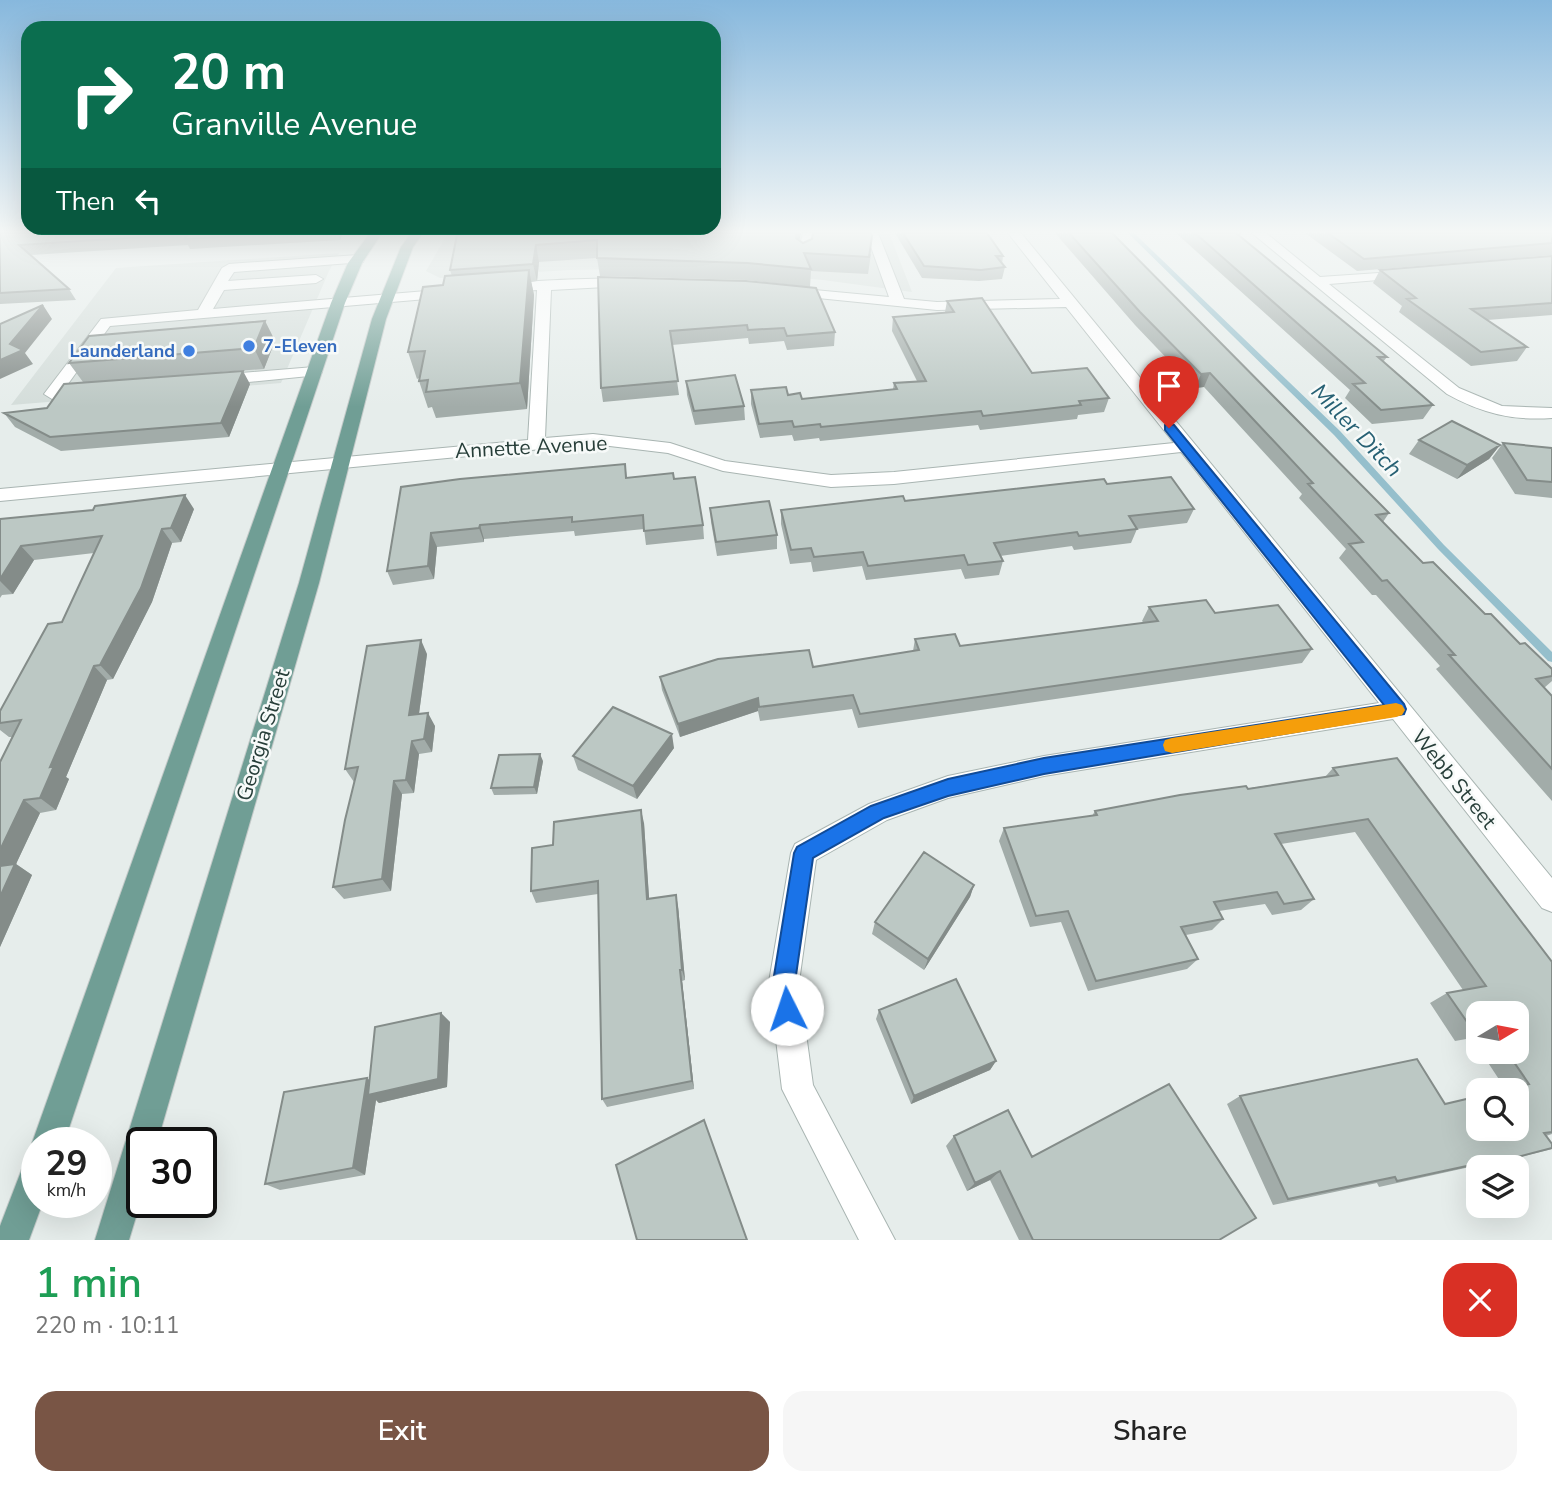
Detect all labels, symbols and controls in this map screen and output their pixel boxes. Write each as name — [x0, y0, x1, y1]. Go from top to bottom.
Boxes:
text: 20 m — [171, 39, 286, 106]
icon: right — [56, 49, 147, 140]
text: Granville Avenue — [171, 103, 417, 146]
icon: left — [129, 182, 167, 220]
text: Then — [56, 184, 115, 219]
place label: 7-Eleven — [263, 334, 337, 358]
marker: 7-Eleven — [241, 338, 257, 354]
place label: Launderland — [70, 339, 175, 363]
marker: Launderland — [181, 343, 197, 359]
pin — [1139, 356, 1199, 428]
icon: arrive — [1150, 367, 1188, 405]
water label: Miller Ditch — [1304, 377, 1409, 484]
street label: Annette Avenue — [454, 429, 608, 465]
street label: Georgia Street — [230, 665, 297, 804]
street label: Webb Street — [1405, 723, 1503, 835]
position arrow — [750, 972, 824, 1046]
north arrow — [1466, 1001, 1530, 1064]
map controls — [1466, 1001, 1529, 1218]
button: search — [1466, 1078, 1529, 1141]
speed limit sign: 30 — [126, 1127, 217, 1218]
text: 29 — [45, 1140, 88, 1187]
button: layers — [1466, 1155, 1529, 1218]
text: km/h — [47, 1178, 86, 1202]
text: 1 min — [35, 1255, 142, 1312]
button: close — [1443, 1263, 1517, 1337]
text: 220 m · 10:11 — [35, 1310, 180, 1341]
button: Exit — [35, 1391, 769, 1471]
button: Share — [783, 1391, 1517, 1471]

